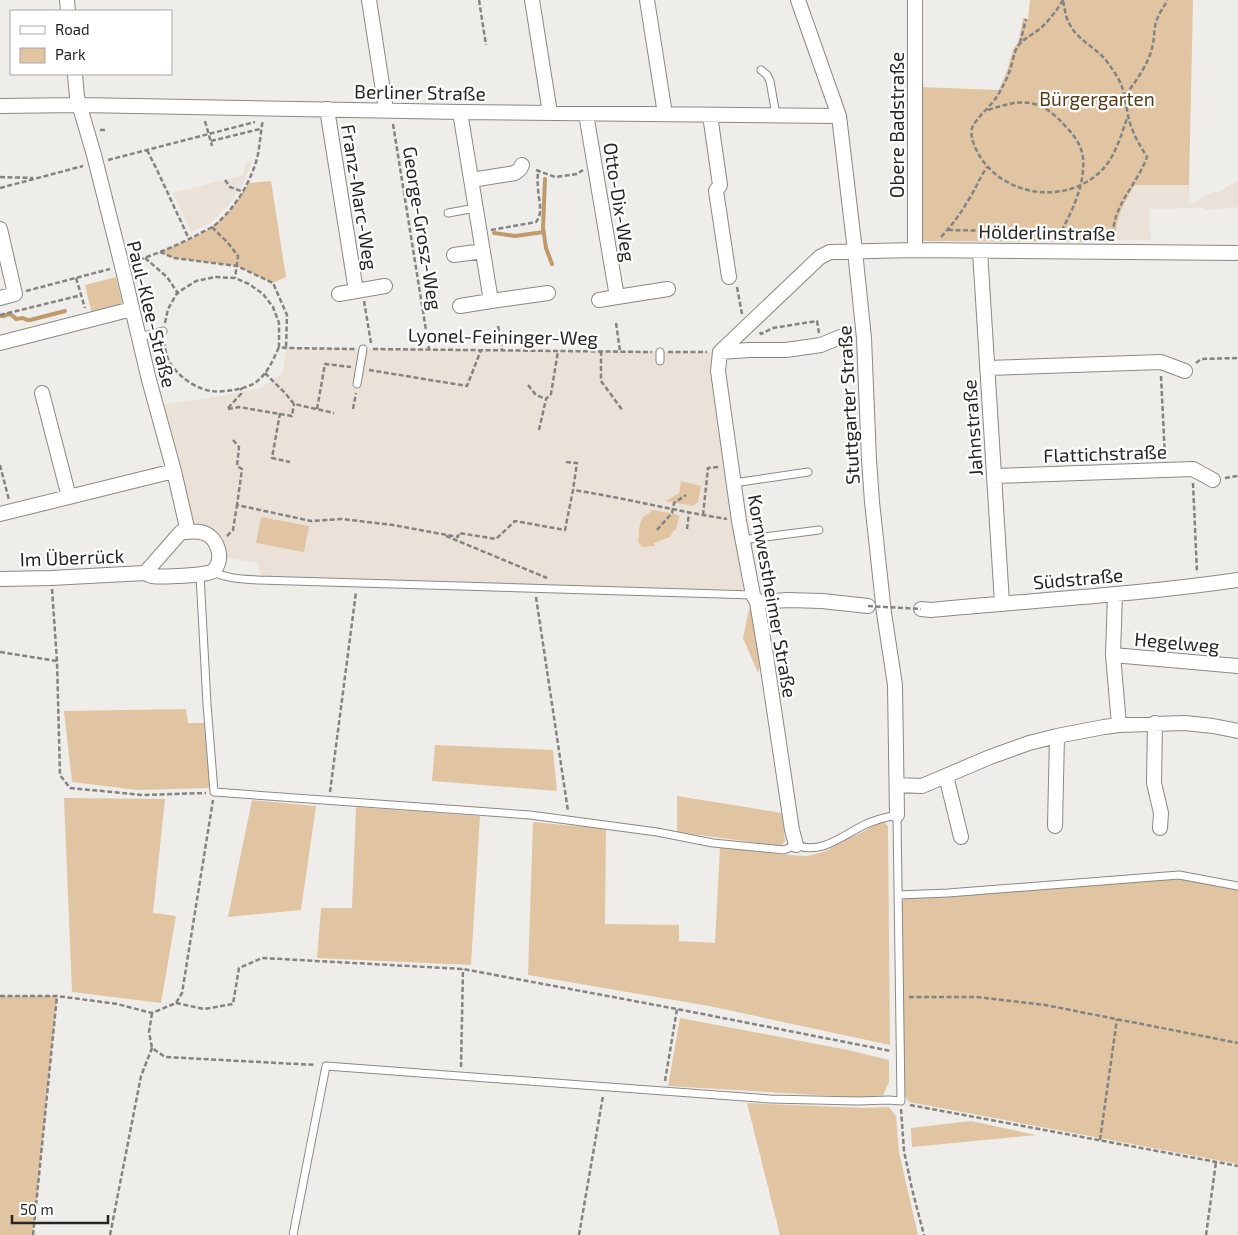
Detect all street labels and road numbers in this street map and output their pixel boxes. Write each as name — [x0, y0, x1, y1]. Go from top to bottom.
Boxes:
street label: Obere Badstraße — [885, 52, 908, 198]
street label: Berliner Straße — [354, 79, 486, 105]
street label: Franz-Marc-Weg — [337, 123, 383, 272]
street label: Otto-Dix-Weg — [599, 141, 641, 264]
street label: George-Grosz-Weg — [399, 144, 447, 312]
street label: Hölderlinstraße — [978, 219, 1116, 245]
street label: Paul-Klee-Straße — [123, 238, 181, 390]
street label: Lyonel-Feininger-Weg — [408, 323, 599, 349]
street label: Stuttgarter Straße — [832, 325, 864, 485]
street label: Jahnstraße — [957, 379, 987, 477]
street label: Flattichstraße — [1043, 439, 1167, 467]
street label: Kornwestheimer Straße — [744, 492, 802, 700]
street label: Im Überrück — [19, 544, 125, 570]
street label: Südstraße — [1032, 563, 1124, 593]
street label: Hegelweg — [1133, 627, 1221, 657]

